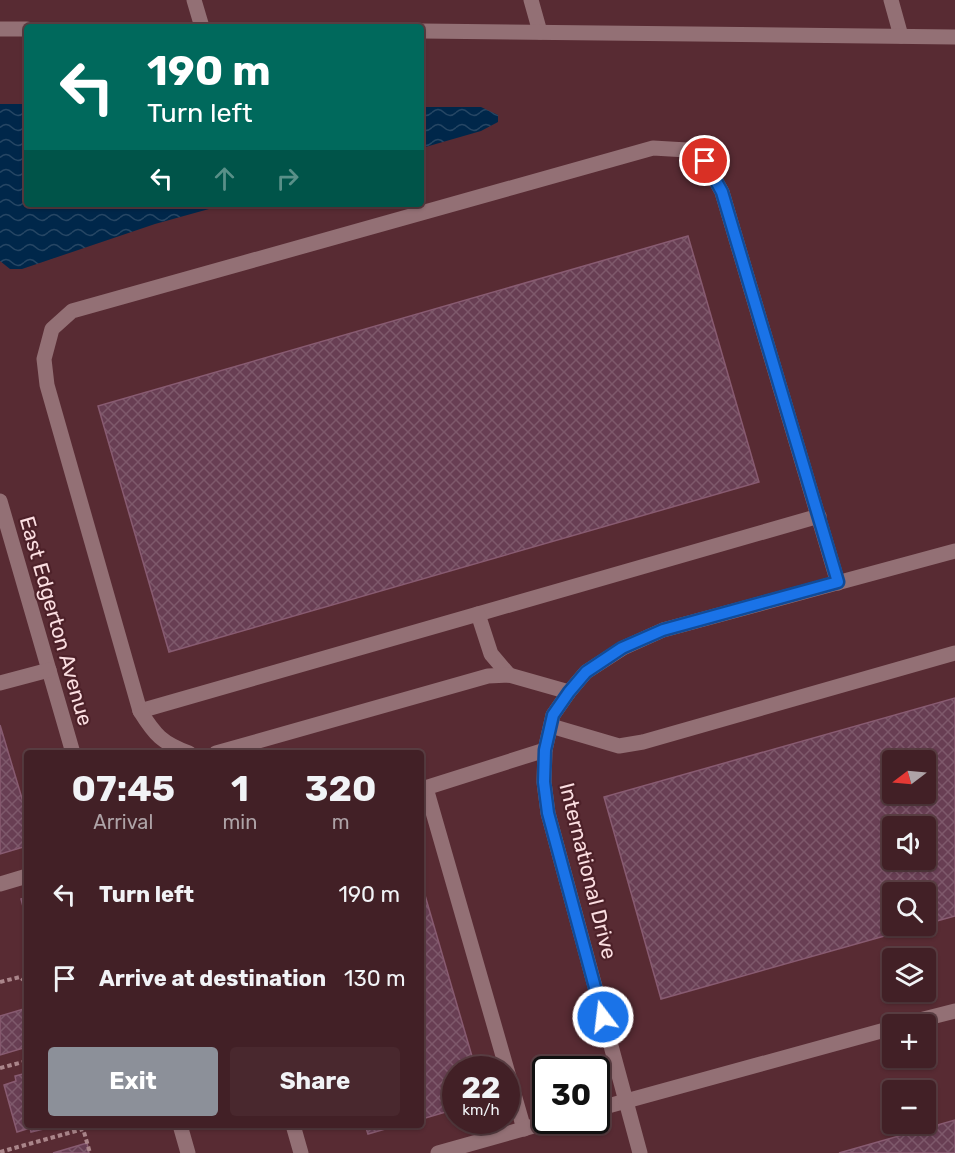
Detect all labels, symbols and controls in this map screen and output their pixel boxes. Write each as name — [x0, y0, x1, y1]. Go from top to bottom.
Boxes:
text: 190 m — [147, 46, 271, 96]
icon: left — [48, 48, 126, 126]
text: Turn left — [147, 97, 252, 129]
pin — [679, 135, 730, 186]
icon: arrive — [688, 144, 721, 177]
icon: left — [145, 162, 178, 195]
icon: ahead — [208, 162, 241, 195]
icon: right — [271, 162, 304, 195]
street label: East Edgerton Avenue — [15, 513, 98, 729]
north arrow — [882, 750, 936, 804]
map controls — [882, 750, 936, 1134]
text: 07:45 — [72, 767, 175, 810]
text: 1 — [231, 767, 249, 810]
text: 320 — [305, 767, 376, 810]
street label: International Drive — [554, 780, 623, 962]
text: Arrival — [93, 810, 153, 834]
text: min — [223, 810, 257, 834]
text: m — [332, 810, 350, 834]
button: sound — [882, 816, 936, 870]
icon: left — [48, 878, 81, 911]
text: Turn left — [99, 881, 194, 908]
text: 190 m — [339, 881, 400, 908]
button: search — [882, 882, 936, 936]
button: layers — [882, 948, 936, 1002]
icon: arrive — [48, 962, 81, 995]
text: Arrive at destination — [99, 965, 326, 992]
text: 130 m — [344, 965, 406, 992]
position arrow — [571, 985, 635, 1049]
button: + — [882, 1014, 936, 1068]
button: Exit — [48, 1047, 218, 1116]
button: Share — [230, 1047, 400, 1116]
speed limit sign: 30 — [532, 1056, 610, 1134]
text: 22 — [462, 1070, 501, 1106]
button: − — [882, 1080, 936, 1134]
text: km/h — [462, 1101, 500, 1119]

